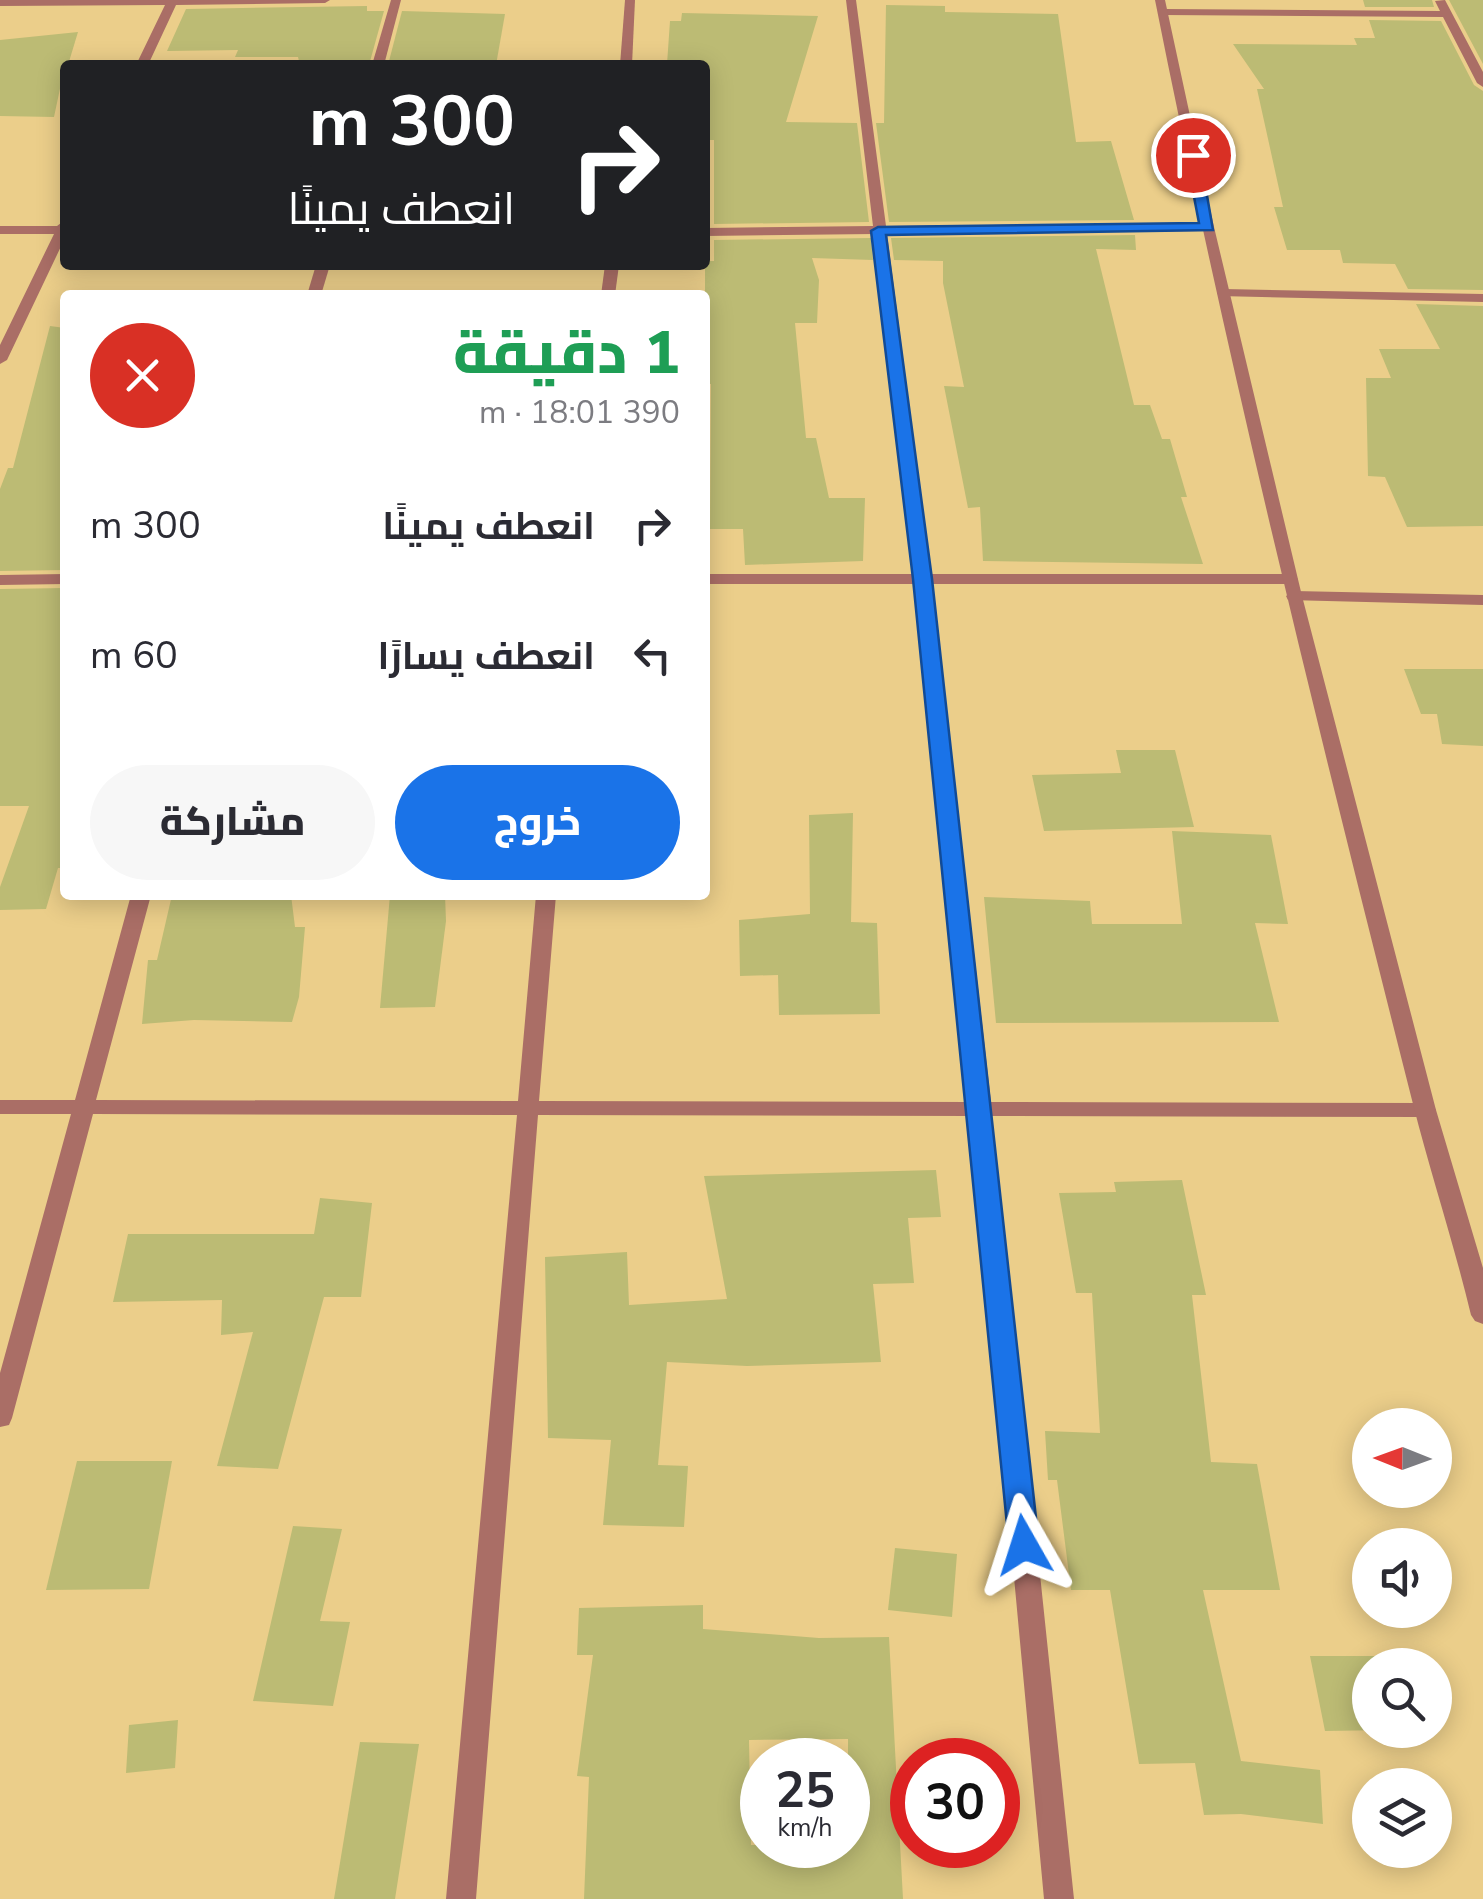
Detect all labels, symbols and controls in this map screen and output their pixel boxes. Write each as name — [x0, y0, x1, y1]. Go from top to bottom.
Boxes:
text: 300 m — [309, 74, 515, 170]
icon: right — [550, 100, 680, 230]
pin — [1151, 113, 1236, 198]
icon: arrive — [1166, 128, 1221, 183]
text: انعطف يمينًا — [287, 179, 515, 240]
text: 1 دقيقة — [453, 312, 680, 394]
button: close — [90, 323, 195, 428]
text: 390 m · 18:01 — [479, 391, 680, 434]
icon: right — [625, 498, 680, 553]
text: 300 m — [90, 500, 201, 551]
text: انعطف يمينًا — [382, 501, 595, 552]
icon: left — [625, 628, 680, 683]
text: 60 m — [90, 630, 178, 681]
text: انعطف يسارًا — [377, 631, 595, 682]
button: مشاركة — [90, 765, 375, 880]
button: خروج — [395, 765, 680, 880]
north arrow — [1352, 1408, 1452, 1508]
map controls — [1352, 1408, 1452, 1868]
position arrow — [972, 1493, 1076, 1597]
button: sound — [1352, 1528, 1452, 1628]
button: search — [1352, 1648, 1452, 1748]
speed limit sign: 30 — [890, 1738, 1020, 1868]
text: 25 — [775, 1756, 835, 1825]
button: layers — [1352, 1768, 1452, 1868]
text: km/h — [777, 1811, 833, 1845]

